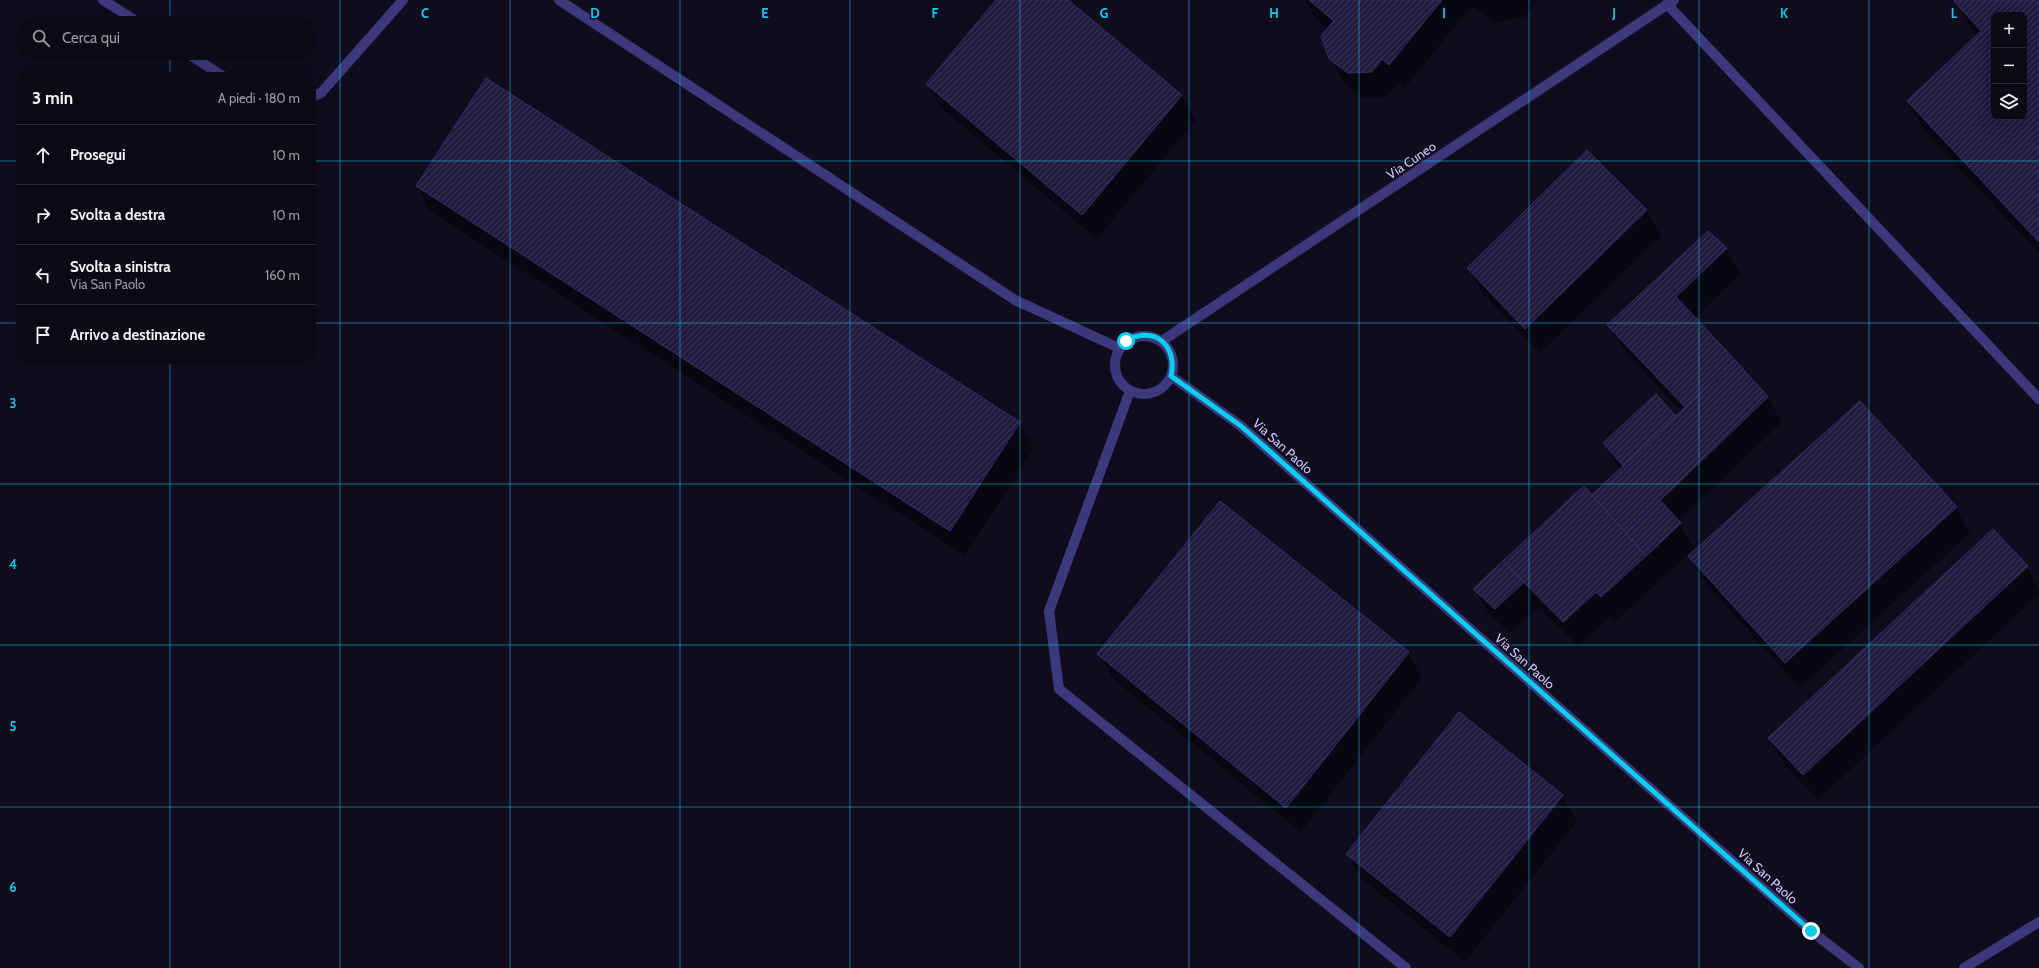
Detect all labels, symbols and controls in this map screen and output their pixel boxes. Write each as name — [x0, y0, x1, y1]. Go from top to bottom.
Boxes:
text: C — [421, 5, 429, 21]
text: D — [590, 5, 600, 21]
text: E — [761, 5, 769, 21]
text: F — [932, 5, 939, 21]
text: G — [1100, 5, 1109, 21]
text: H — [1269, 5, 1279, 21]
text: I — [1442, 5, 1446, 21]
text: J — [1611, 5, 1616, 21]
text: K — [1780, 5, 1789, 21]
text: L — [1951, 5, 1958, 21]
map controls — [1991, 12, 2027, 120]
button: + — [1991, 12, 2027, 48]
search box — [16, 16, 316, 60]
icon: search — [30, 27, 52, 49]
text: Cerca qui — [62, 29, 120, 47]
button: − — [1991, 48, 2027, 84]
button: layers — [1991, 84, 2027, 120]
text: 3 min — [32, 88, 73, 108]
text: A piedi · 180 m — [218, 90, 300, 106]
street label: Via Cuneo — [1383, 138, 1439, 182]
icon: ahead — [32, 144, 54, 166]
text: Prosegui — [70, 146, 126, 164]
text: 10 m — [272, 147, 300, 163]
icon: right — [32, 204, 54, 226]
text: Svolta a destra — [70, 206, 165, 224]
text: 10 m — [272, 207, 300, 223]
text: Svolta a sinistra — [70, 258, 171, 276]
icon: left — [32, 264, 54, 286]
text: 160 m — [265, 267, 300, 283]
text: Via San Paolo — [70, 276, 145, 292]
icon: arrive — [32, 324, 54, 346]
text: Arrivo a destinazione — [70, 326, 205, 344]
route start — [1117, 332, 1135, 350]
text: 3 — [9, 395, 17, 411]
street label: Via San Paolo — [1250, 415, 1316, 477]
text: 4 — [9, 556, 17, 572]
street label: Via San Paolo — [1492, 630, 1558, 692]
text: 5 — [10, 718, 17, 734]
street label: Via San Paolo — [1735, 845, 1801, 907]
text: 6 — [9, 879, 17, 895]
route end — [1802, 922, 1820, 940]

